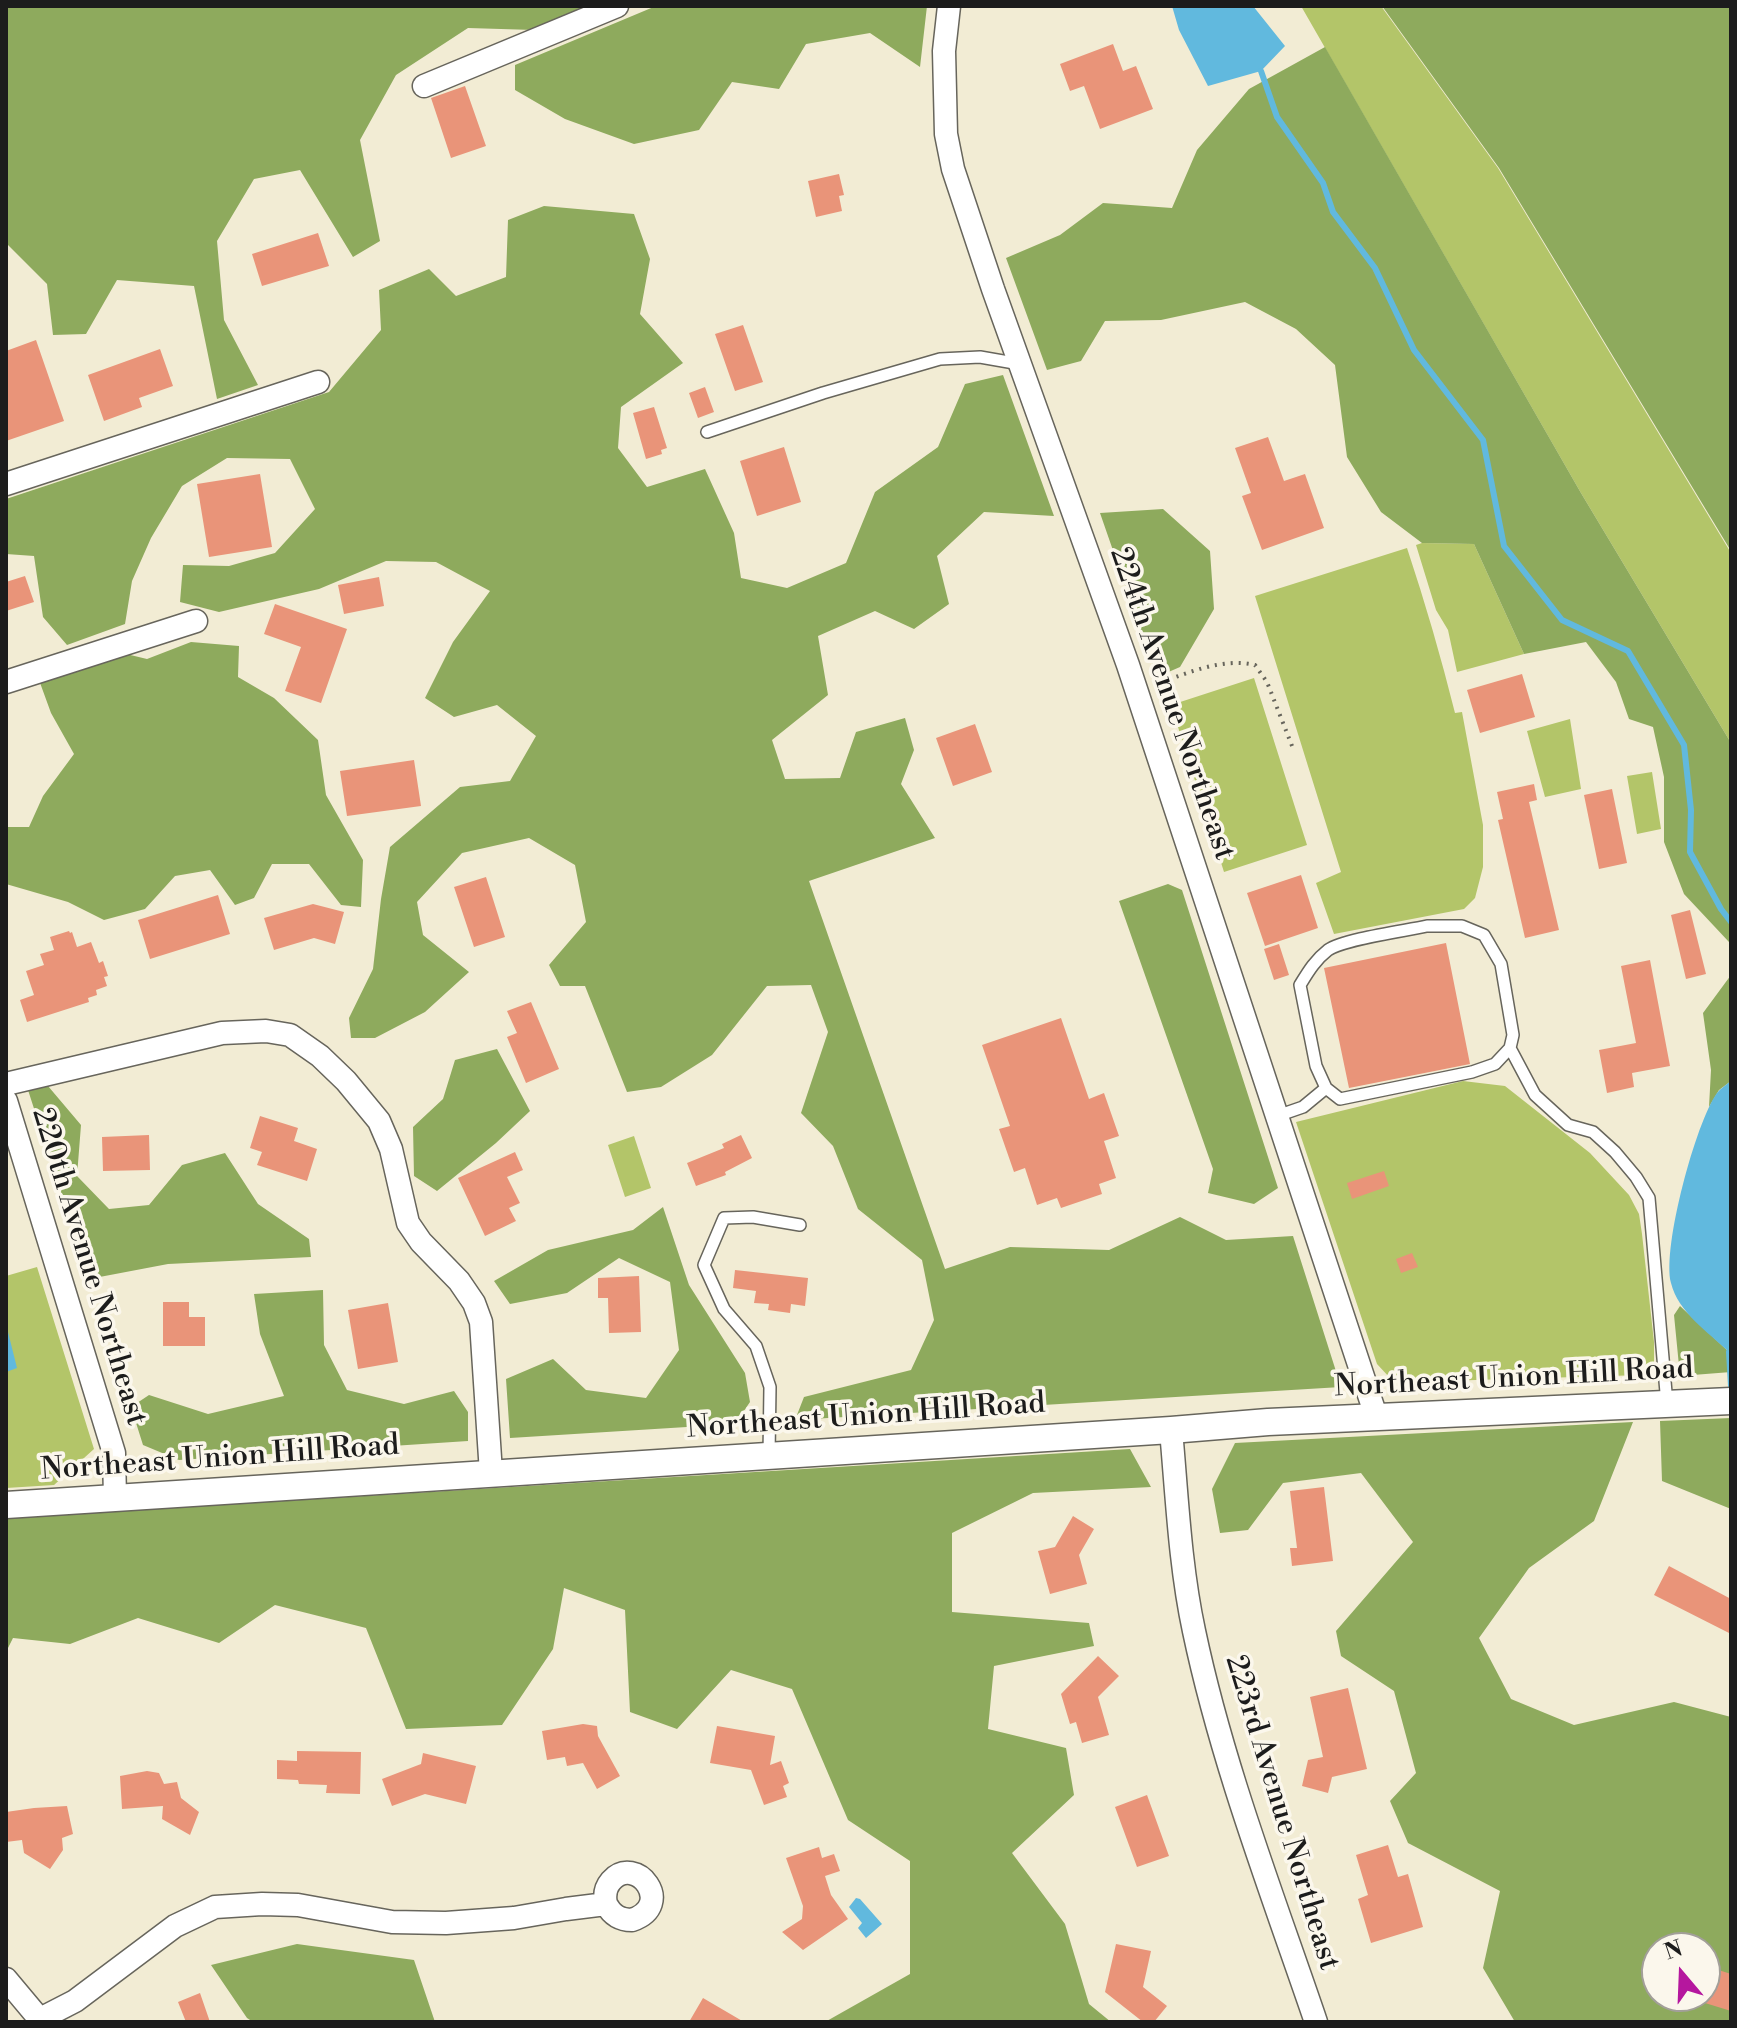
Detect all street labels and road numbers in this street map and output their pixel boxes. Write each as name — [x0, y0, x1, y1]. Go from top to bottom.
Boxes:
street label: 224th Avenue Northeast — [1101, 543, 1241, 865]
street label: 220th Avenue Northeast — [23, 1104, 153, 1430]
street label: Northeast Union Hill Road — [1334, 1352, 1694, 1406]
street label: Northeast Union Hill Road — [685, 1387, 1047, 1447]
street label: Northeast Union Hill Road — [39, 1429, 401, 1489]
street label: 223rd Avenue Northeast — [1216, 1651, 1346, 1975]

